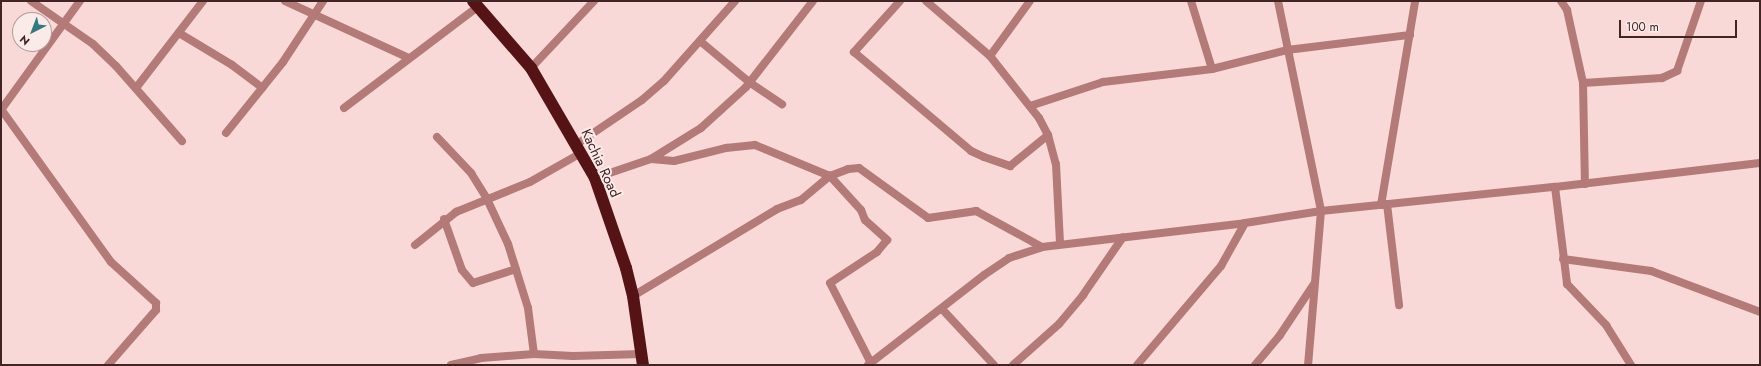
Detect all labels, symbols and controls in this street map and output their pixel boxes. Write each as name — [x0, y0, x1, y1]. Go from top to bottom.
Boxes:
north arrow — [12, 12, 52, 52]
scale bar — [1621, 12, 1739, 38]
text: 100 m — [1626, 18, 1659, 36]
text: N — [16, 31, 33, 49]
street label: Kachia Road — [578, 126, 624, 200]

